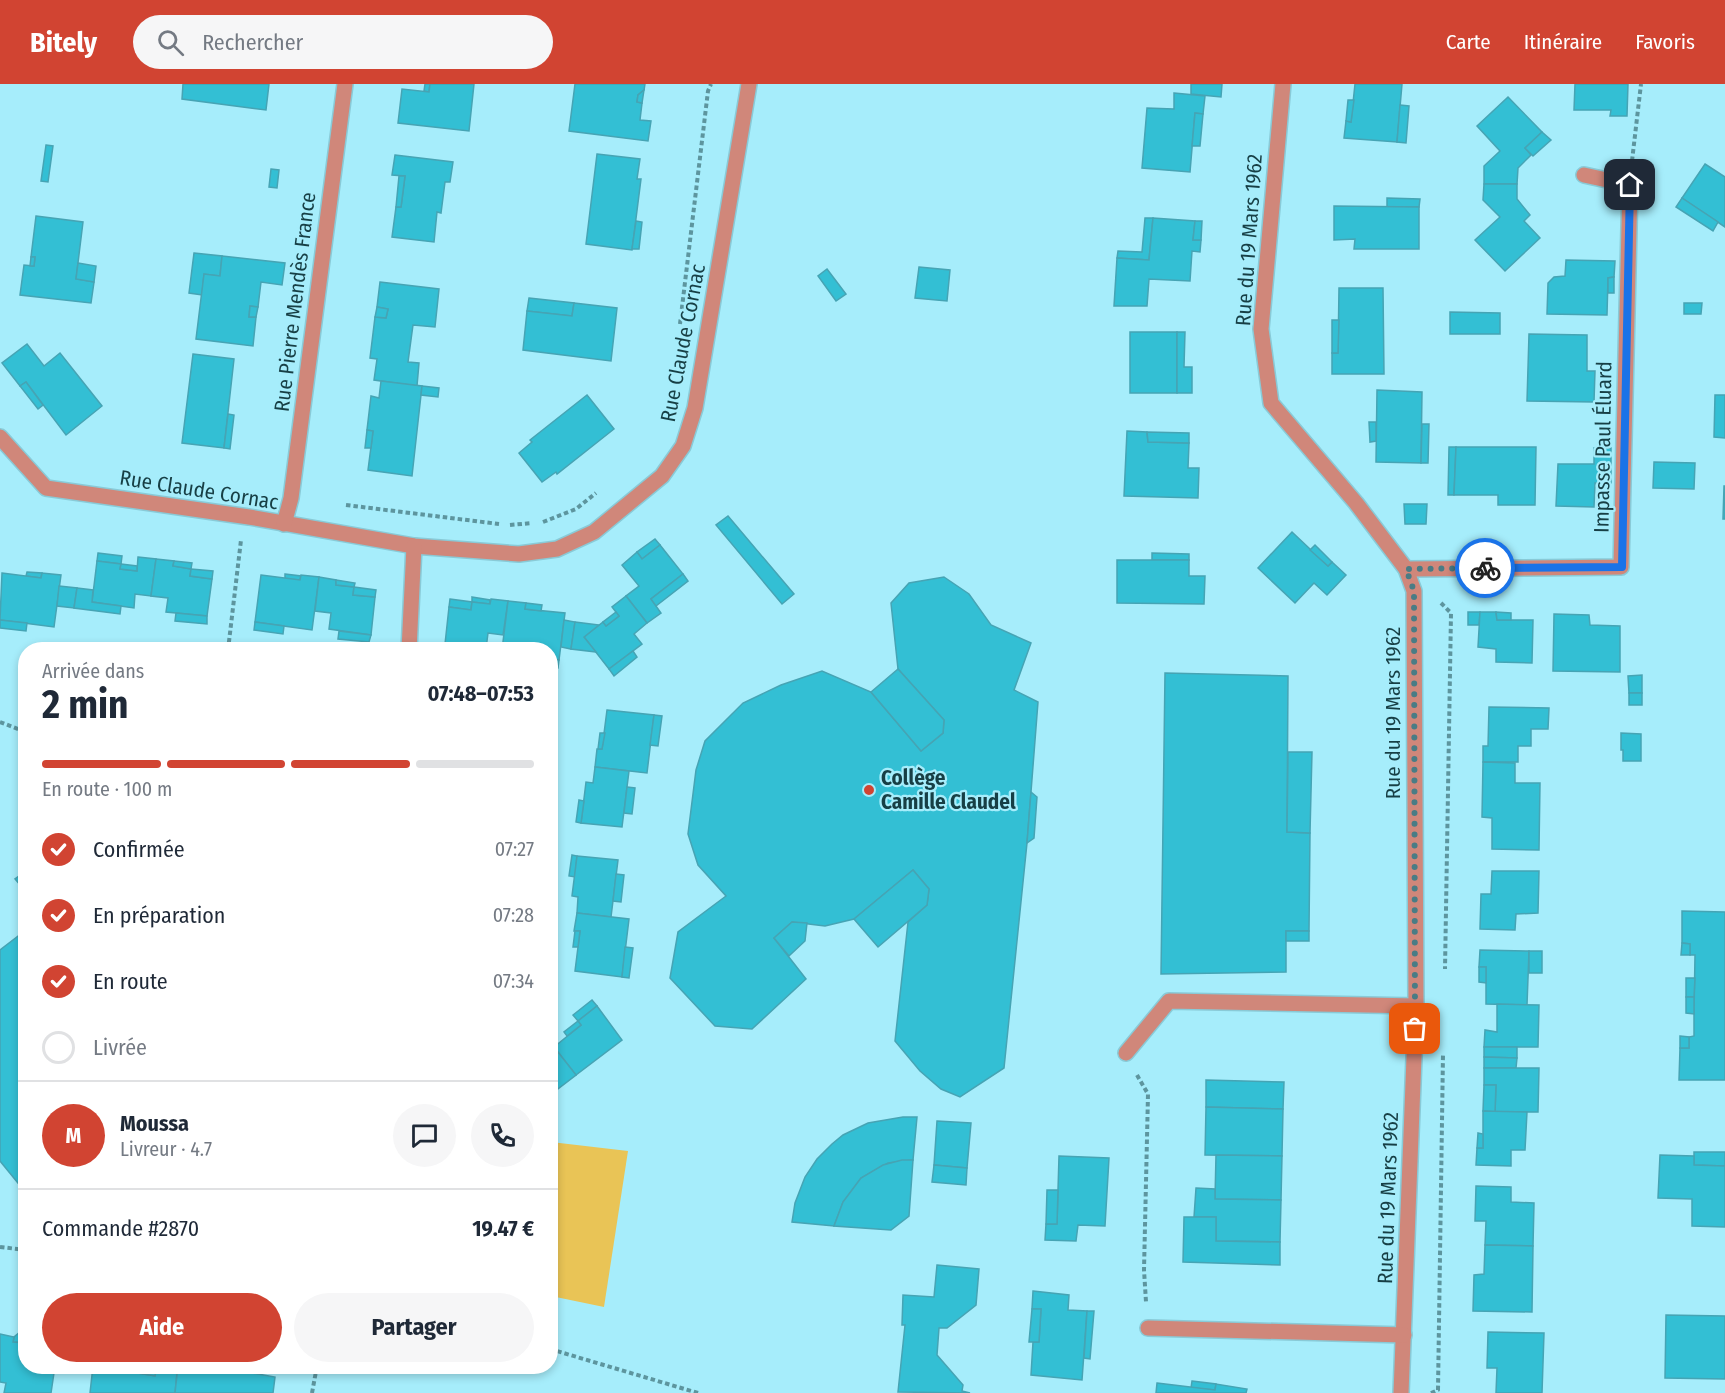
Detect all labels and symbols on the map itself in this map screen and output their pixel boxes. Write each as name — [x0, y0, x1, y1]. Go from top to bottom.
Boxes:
street label: Rue du 19 Mars 1962 — [1230, 153, 1268, 327]
pin — [1604, 159, 1655, 210]
street label: Rue Pierre Mendès France — [269, 191, 321, 413]
street label: Rue Claude Cornac — [655, 262, 711, 424]
street label: Impasse Paul Éluard — [1589, 361, 1617, 533]
street label: Rue Claude Cornac — [118, 465, 280, 515]
courier — [1455, 538, 1515, 598]
street label: Rue du 19 Mars 1962 — [1380, 627, 1406, 799]
place label: Collège Camille Claudel — [881, 765, 1016, 815]
marker: Collège Camille Claudel — [862, 783, 876, 797]
pin — [1389, 1003, 1440, 1054]
street label: Rue du 19 Mars 1962 — [1372, 1111, 1404, 1285]

